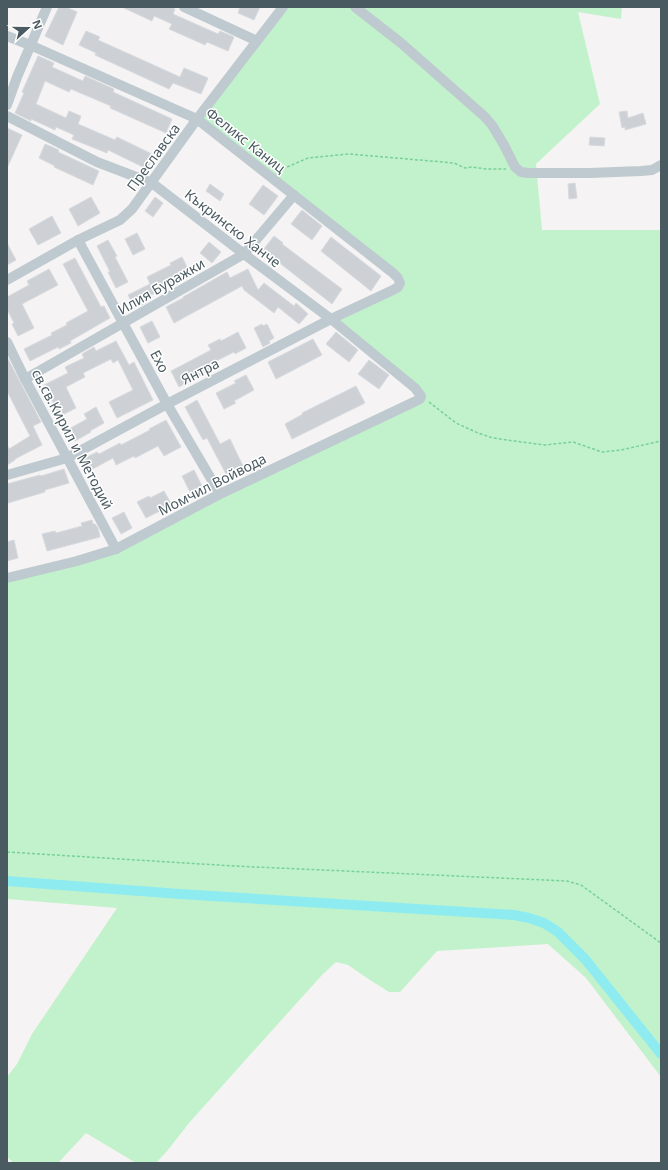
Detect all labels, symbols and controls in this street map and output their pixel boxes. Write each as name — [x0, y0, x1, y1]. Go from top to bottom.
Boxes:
north arrow — [8, 8, 48, 48]
text: N — [29, 17, 46, 31]
street label: Феликс Каниц — [202, 103, 290, 177]
street label: Преславска — [122, 119, 184, 195]
street label: Къкринско Ханче — [181, 184, 285, 272]
street label: Илия Буражки — [114, 253, 208, 319]
street label: Ехо — [146, 346, 174, 376]
street label: Янтра — [178, 353, 222, 389]
street label: св.св.Кирил и Методий — [28, 365, 118, 513]
street label: Момчил Войвода — [155, 449, 269, 519]

